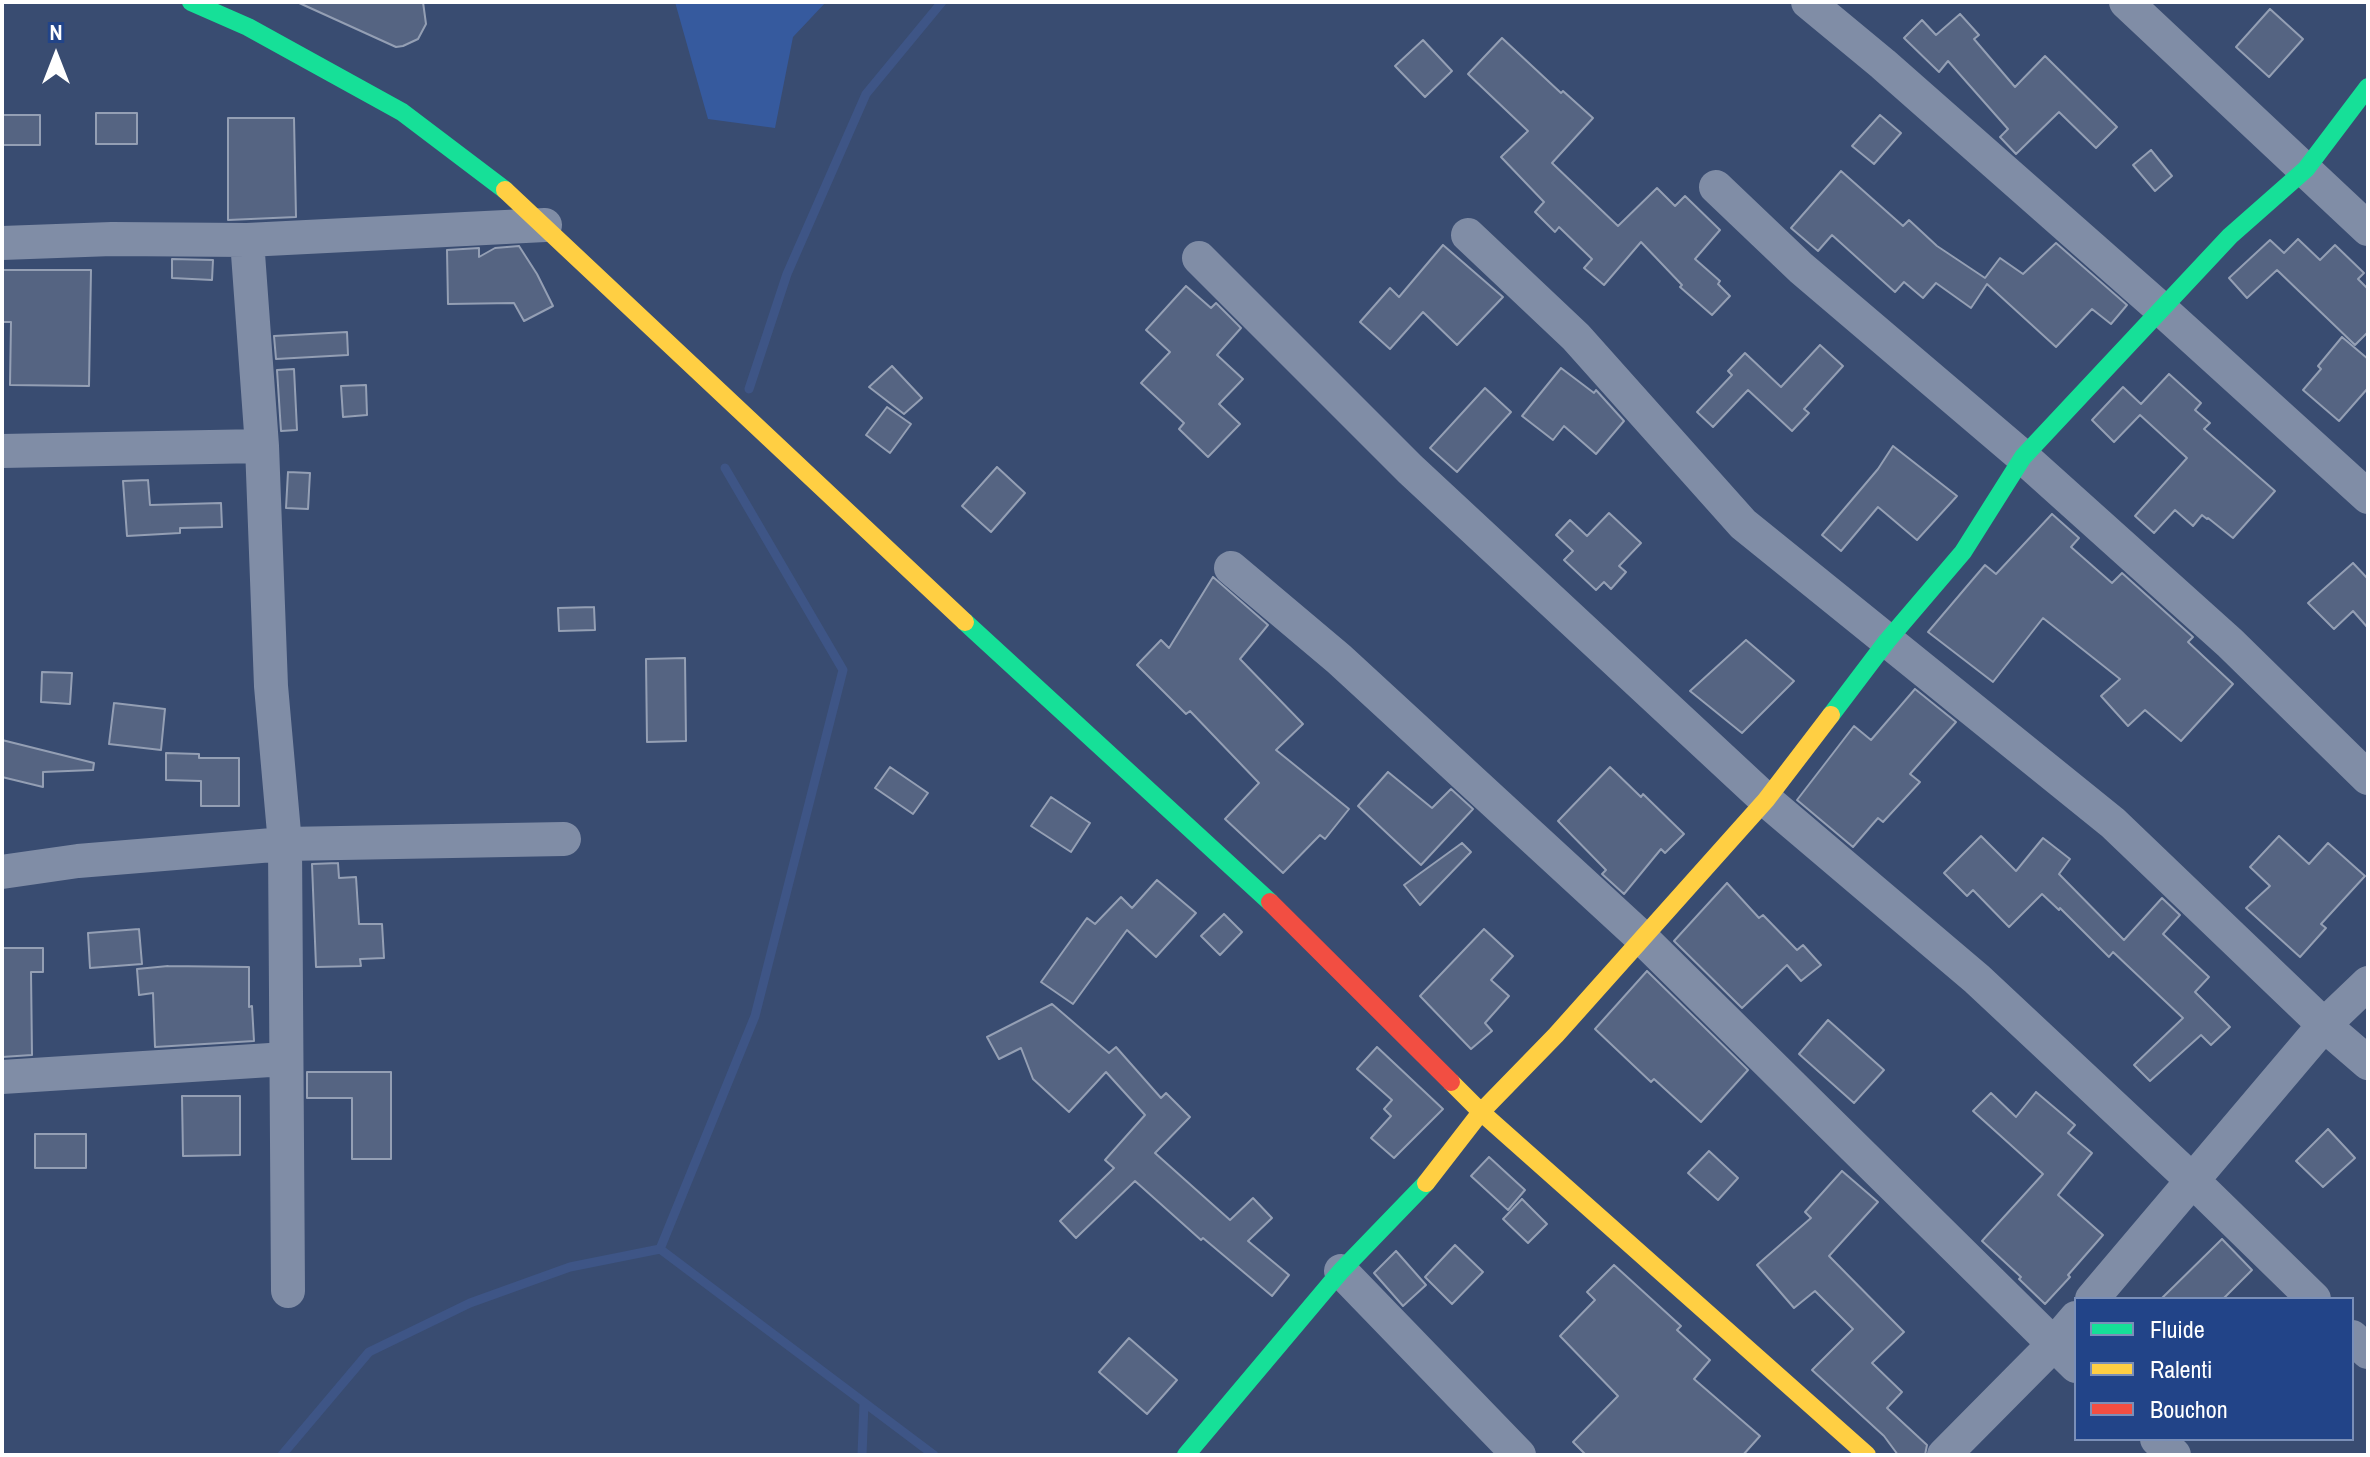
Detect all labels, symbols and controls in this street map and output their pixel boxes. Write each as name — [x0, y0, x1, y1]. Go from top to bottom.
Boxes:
north arrow — [16, 16, 96, 96]
text: N — [49, 17, 63, 47]
legend — [2074, 1297, 2354, 1441]
text: Fluide — [2150, 1313, 2205, 1345]
text: Ralenti — [2150, 1353, 2212, 1385]
text: Bouchon — [2150, 1393, 2228, 1425]

